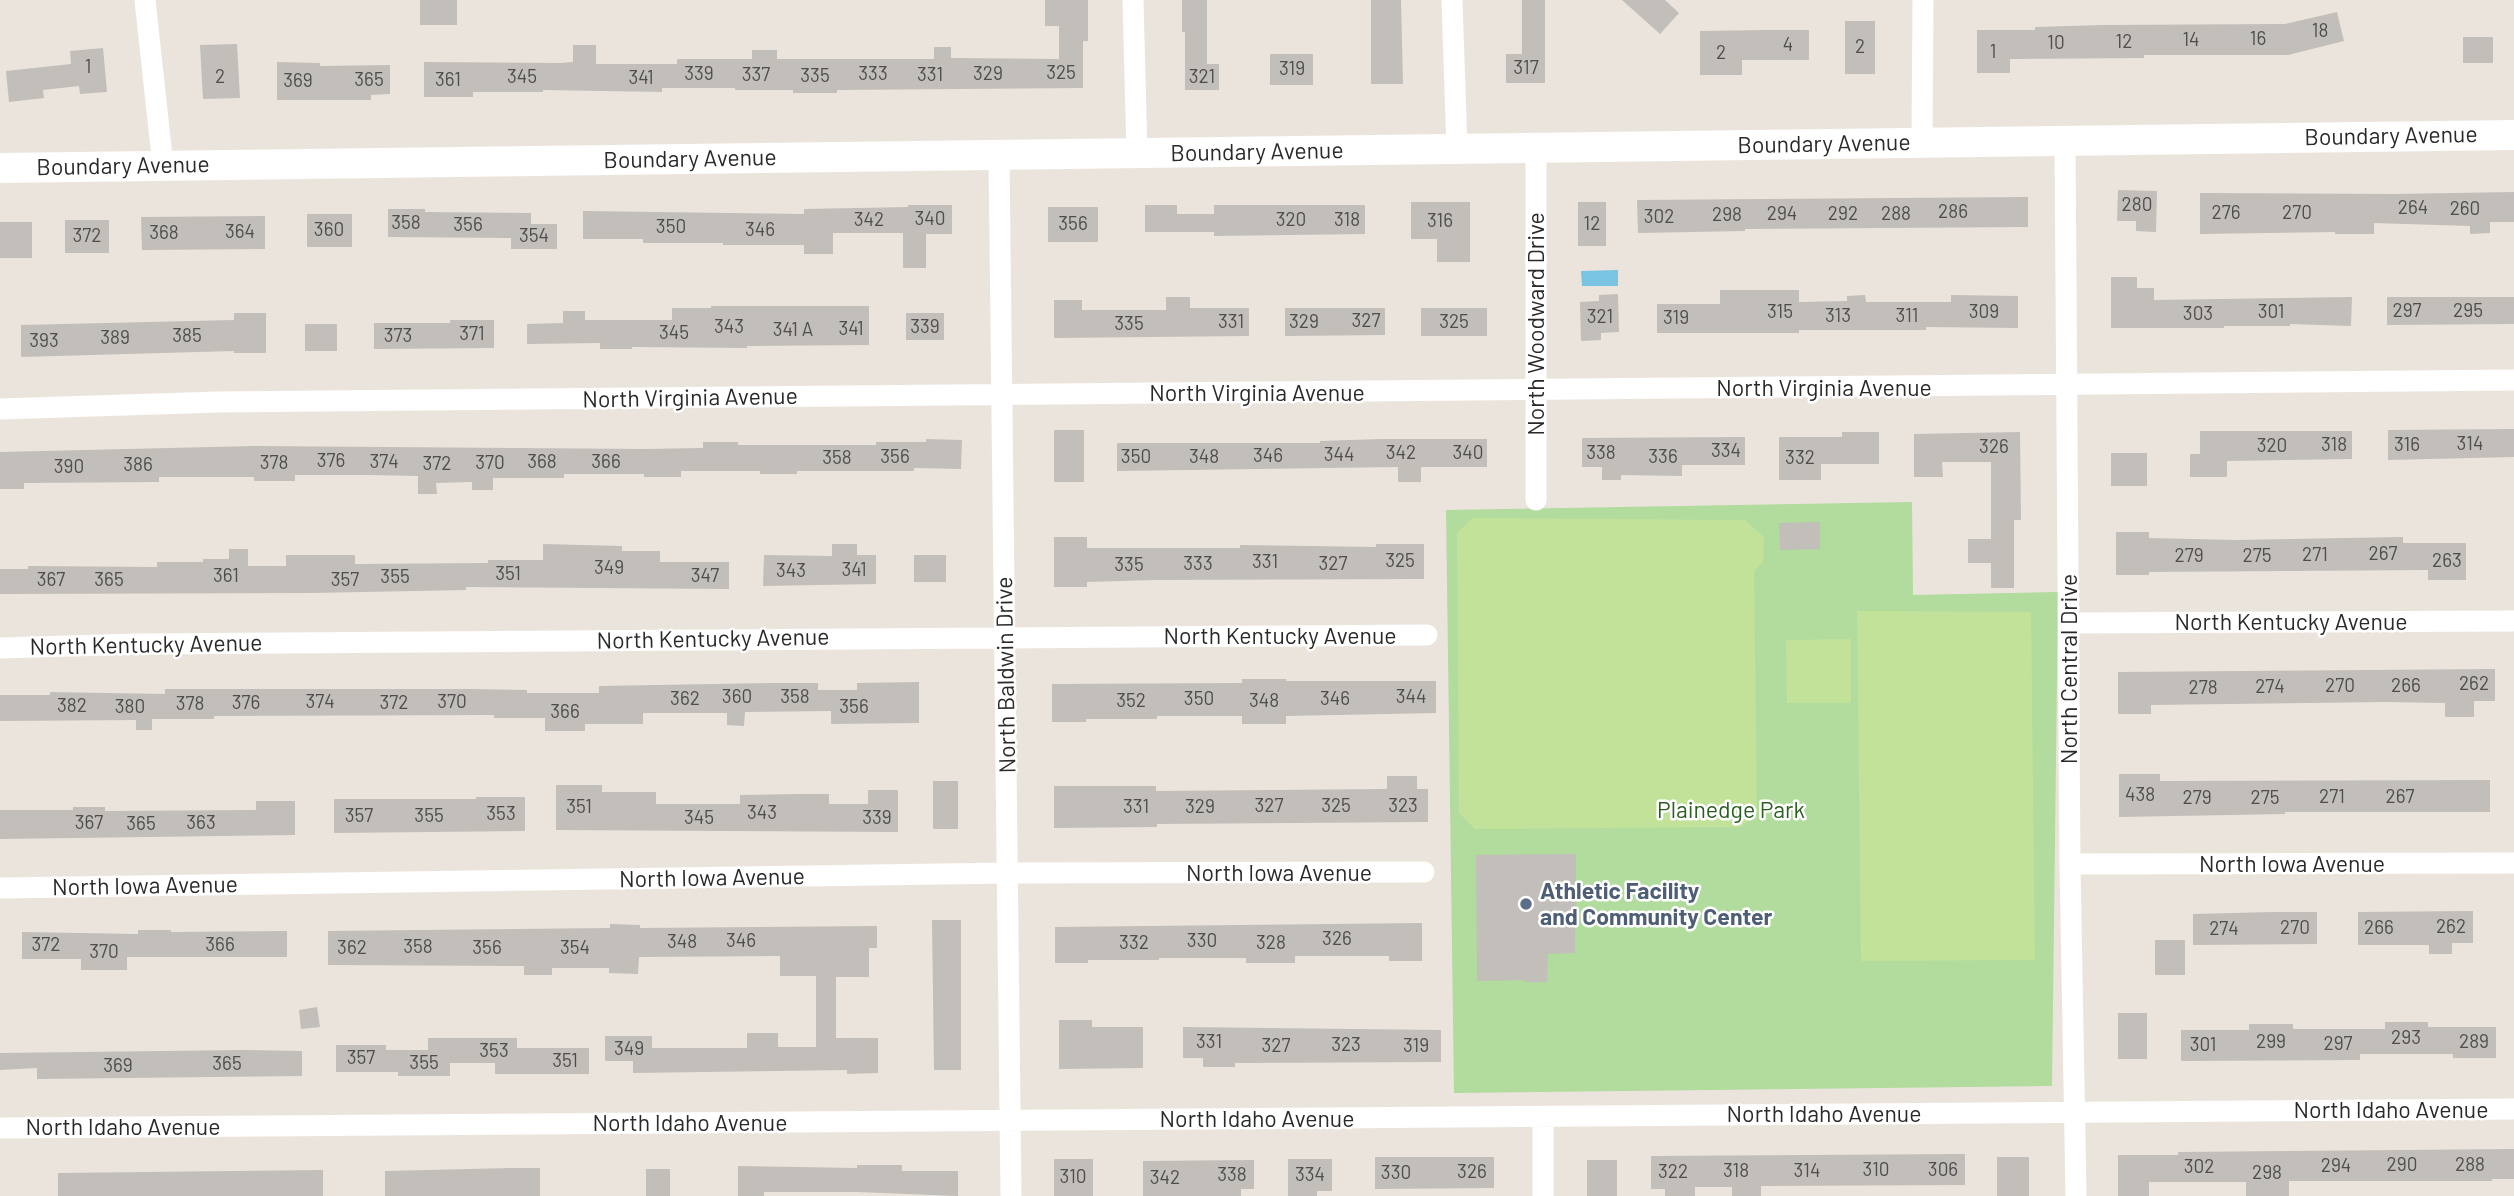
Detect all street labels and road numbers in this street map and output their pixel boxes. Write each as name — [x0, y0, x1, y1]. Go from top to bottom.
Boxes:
street label: Boundary Avenue — [2304, 121, 2478, 151]
street label: Boundary Avenue — [1737, 129, 1911, 159]
street label: Boundary Avenue — [1170, 137, 1344, 167]
street label: Boundary Avenue — [603, 144, 777, 174]
street label: Boundary Avenue — [36, 151, 210, 181]
street label: North Woodward Drive — [1522, 212, 1550, 436]
street label: North Virginia Avenue — [1716, 374, 1932, 402]
street label: North Virginia Avenue — [1149, 379, 1365, 407]
street label: North Virginia Avenue — [582, 382, 798, 414]
street label: North Central Drive — [2055, 574, 2083, 764]
street label: North Baldwin Drive — [990, 576, 1022, 774]
street label: North Kentucky Avenue — [2175, 608, 2407, 636]
street label: North Kentucky Avenue — [1164, 622, 1396, 650]
street label: North Kentucky Avenue — [596, 623, 830, 655]
street label: North Kentucky Avenue — [29, 629, 263, 661]
street label: North Iowa Avenue — [2199, 850, 2385, 878]
street label: North Iowa Avenue — [1186, 859, 1372, 887]
street label: North Iowa Avenue — [619, 863, 805, 893]
street label: North Iowa Avenue — [52, 871, 238, 901]
street label: North Idaho Avenue — [2294, 1096, 2488, 1124]
street label: North Idaho Avenue — [1727, 1100, 1921, 1128]
street label: North Idaho Avenue — [1160, 1105, 1354, 1133]
street label: North Idaho Avenue — [593, 1109, 787, 1137]
street label: North Idaho Avenue — [26, 1113, 220, 1141]

